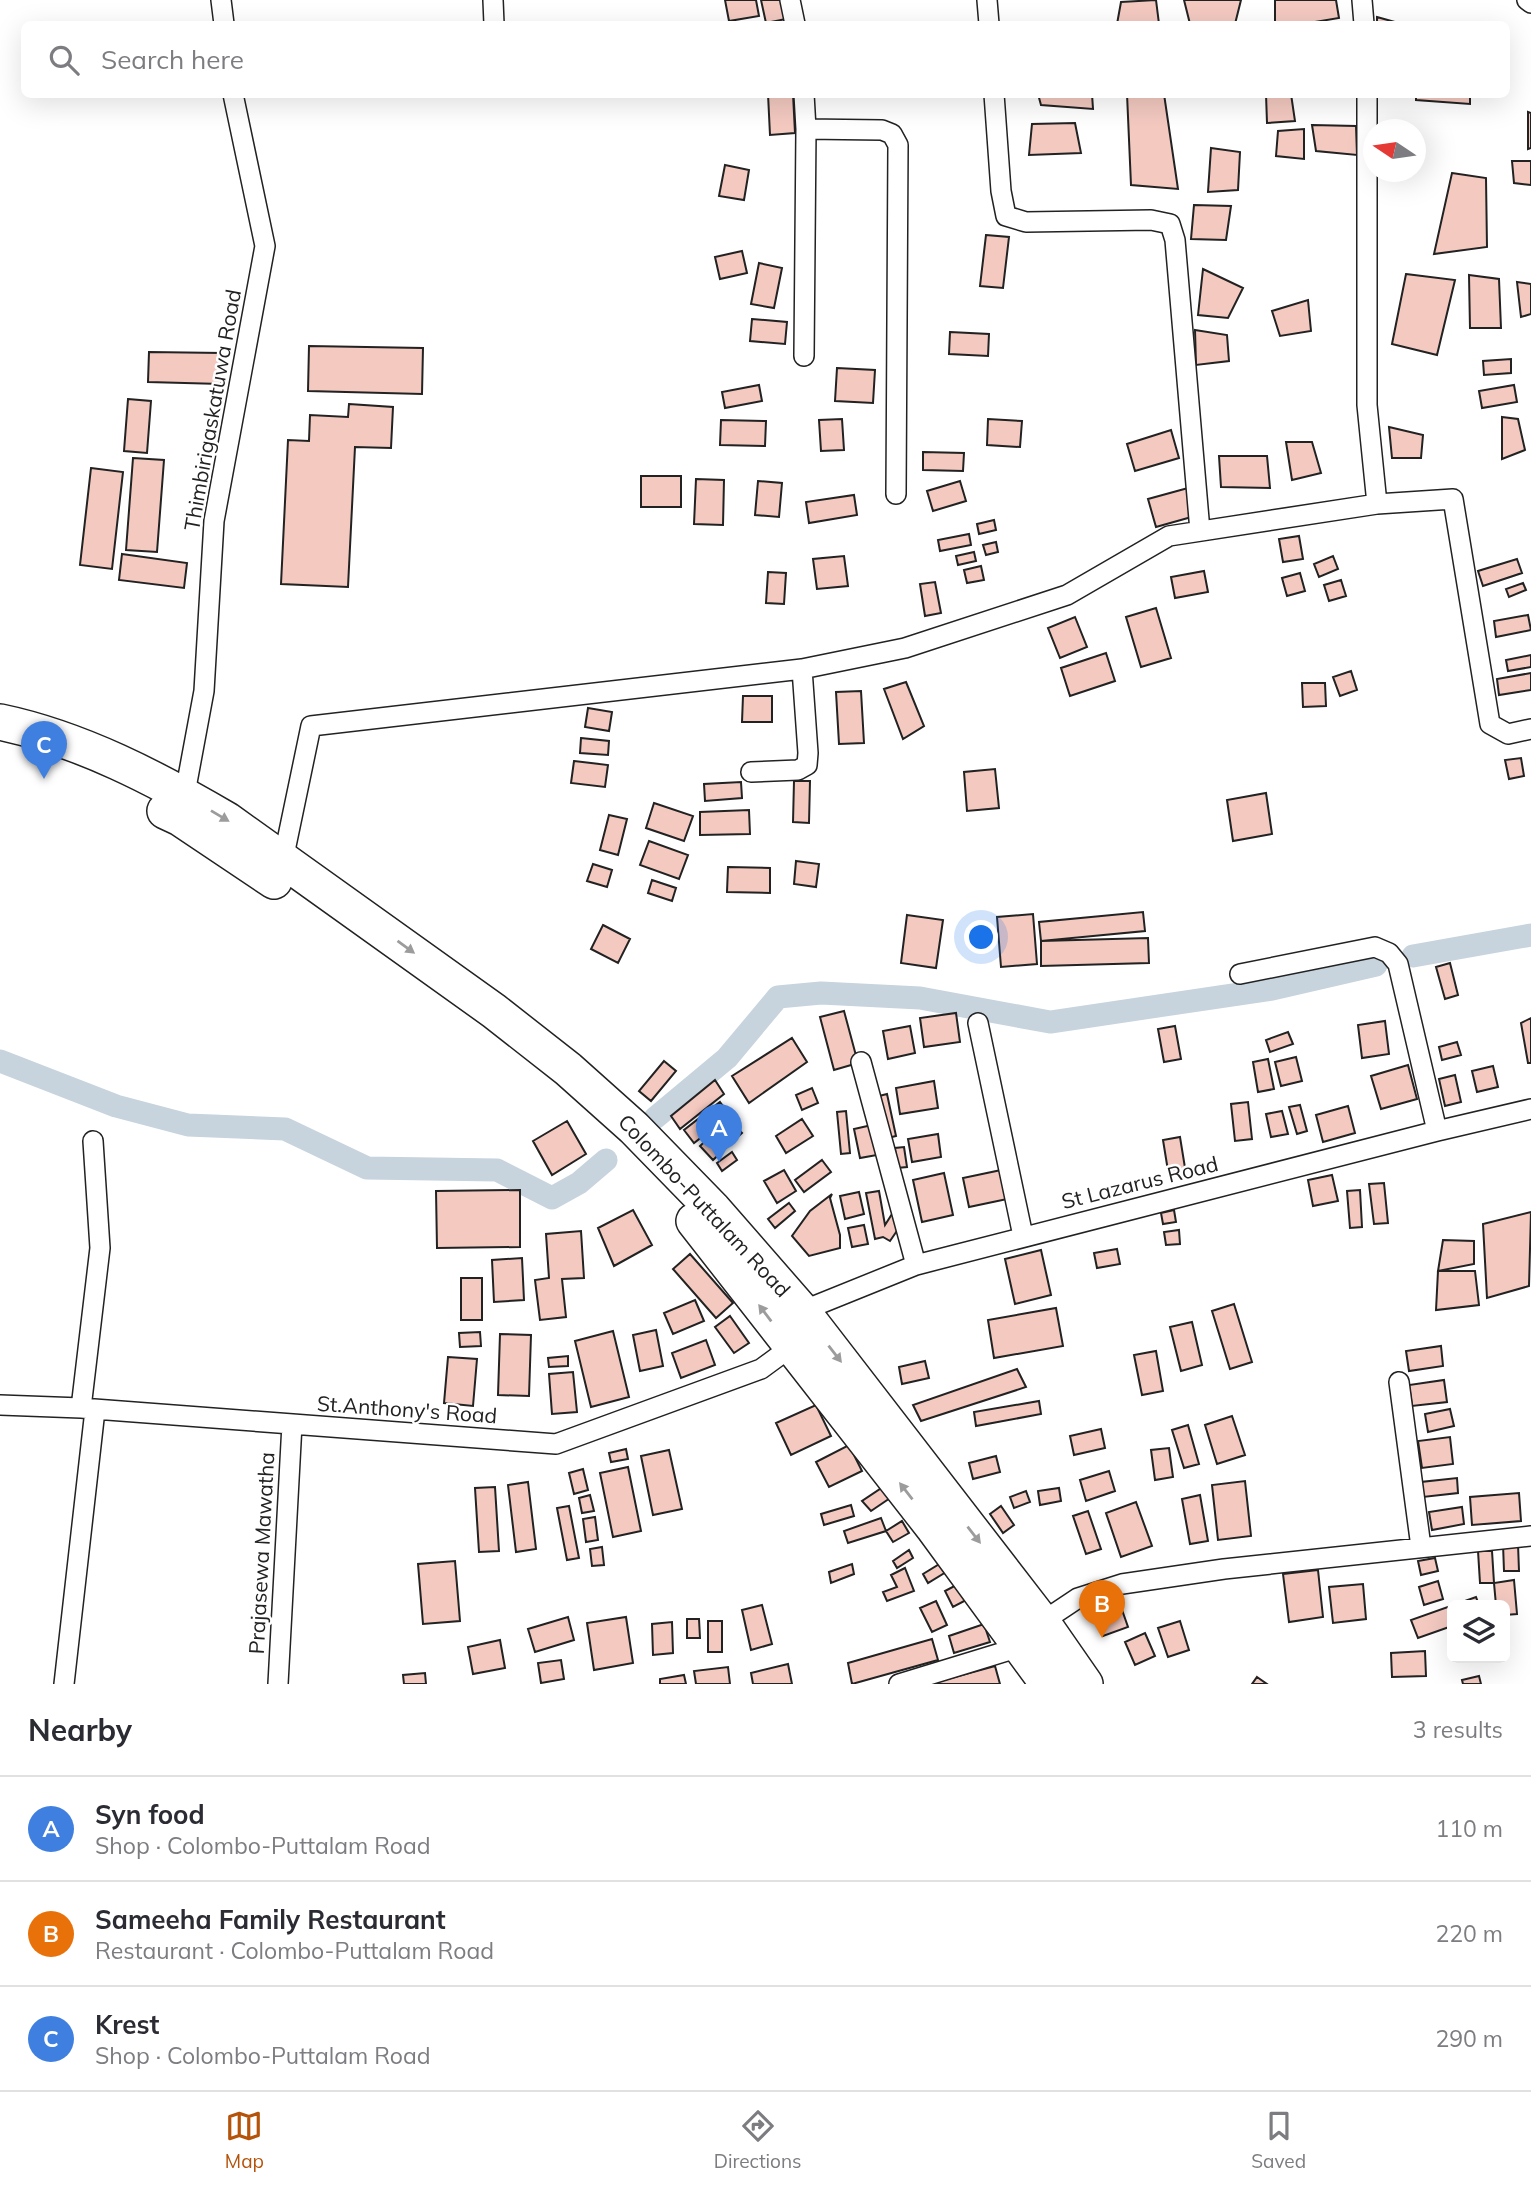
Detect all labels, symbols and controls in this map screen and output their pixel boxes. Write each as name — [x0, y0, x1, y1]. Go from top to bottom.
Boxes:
search box — [21, 21, 1510, 98]
icon: search — [45, 41, 83, 79]
text: Search here — [101, 43, 244, 76]
north arrow — [1363, 119, 1426, 182]
street label: Thimbirigaskatuwa Road — [178, 287, 246, 533]
pin: C — [21, 721, 67, 779]
one-way arrow — [210, 809, 229, 822]
your location — [964, 920, 998, 954]
one-way arrow — [397, 939, 415, 953]
pin: A — [696, 1104, 742, 1162]
street label: Colombo-Puttalam Road — [613, 1108, 796, 1302]
street label: St Lazarus Road — [1059, 1150, 1221, 1214]
one-way arrow — [757, 1304, 772, 1322]
one-way arrow — [828, 1345, 843, 1363]
street label: St.Anthony's Road — [316, 1390, 498, 1428]
street label: Prajasewa Mawatha — [243, 1451, 279, 1655]
one-way arrow — [898, 1483, 913, 1501]
one-way arrow — [967, 1525, 982, 1543]
pin: B — [1079, 1580, 1125, 1638]
map controls — [1447, 1600, 1510, 1663]
button: layers — [1447, 1600, 1510, 1663]
text: Nearby — [28, 1711, 132, 1749]
text: 3 results — [1413, 1715, 1503, 1744]
text: Syn food — [95, 1798, 205, 1831]
text: A — [42, 1814, 60, 1843]
text: 110 m — [1435, 1814, 1503, 1843]
text: Shop · Colombo-Puttalam Road — [95, 1831, 431, 1860]
text: Sameeha Family Restaurant — [95, 1903, 446, 1936]
text: B — [43, 1919, 59, 1948]
text: 220 m — [1435, 1919, 1503, 1948]
text: Restaurant · Colombo-Puttalam Road — [95, 1936, 494, 1965]
text: Krest — [95, 2008, 159, 2041]
text: C — [43, 2024, 59, 2053]
text: 290 m — [1435, 2024, 1503, 2053]
text: Shop · Colombo-Puttalam Road — [95, 2041, 431, 2070]
tab: Map — [225, 2107, 264, 2173]
tab: Directions — [714, 2107, 802, 2173]
tab: Saved — [1251, 2107, 1306, 2173]

